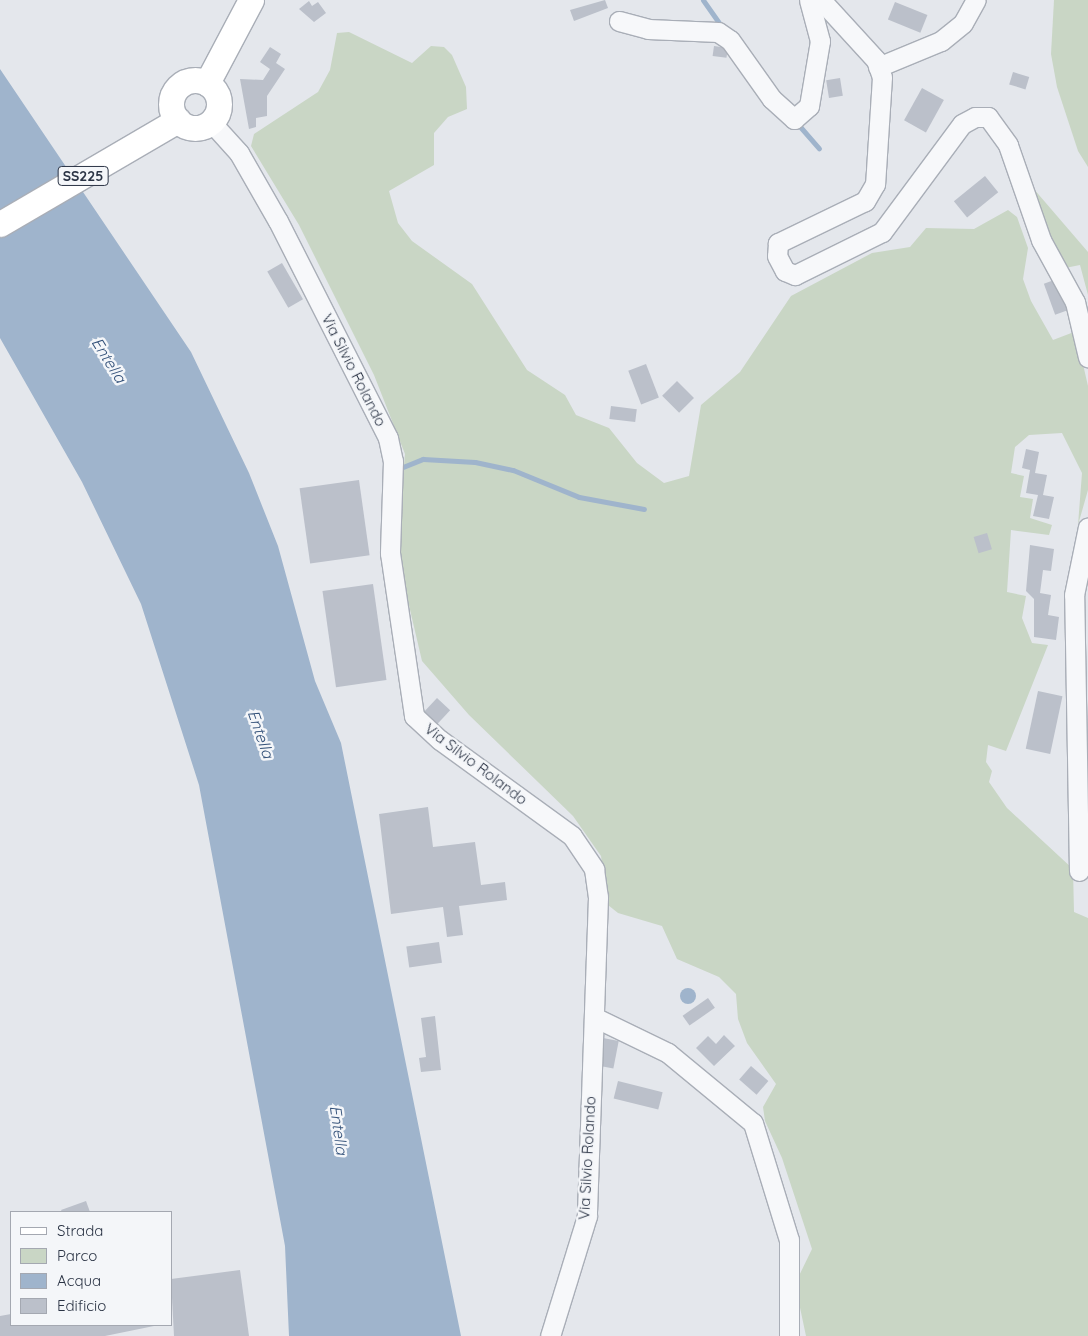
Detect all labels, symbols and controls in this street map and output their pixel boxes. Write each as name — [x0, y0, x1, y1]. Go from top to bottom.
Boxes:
road number: SS225 — [57, 165, 109, 188]
street label: Via Silvio Rolando — [318, 311, 390, 429]
water label: Entella — [88, 334, 130, 386]
water label: Entella — [244, 707, 278, 761]
street label: Via Silvio Rolando — [421, 720, 531, 808]
street label: Via Silvio Rolando — [575, 1096, 599, 1220]
water label: Entella — [326, 1104, 352, 1156]
legend — [10, 1211, 172, 1326]
text: Strada — [57, 1221, 103, 1240]
text: Parco — [57, 1246, 97, 1265]
text: Acqua — [57, 1271, 101, 1290]
text: Edificio — [57, 1296, 106, 1315]

